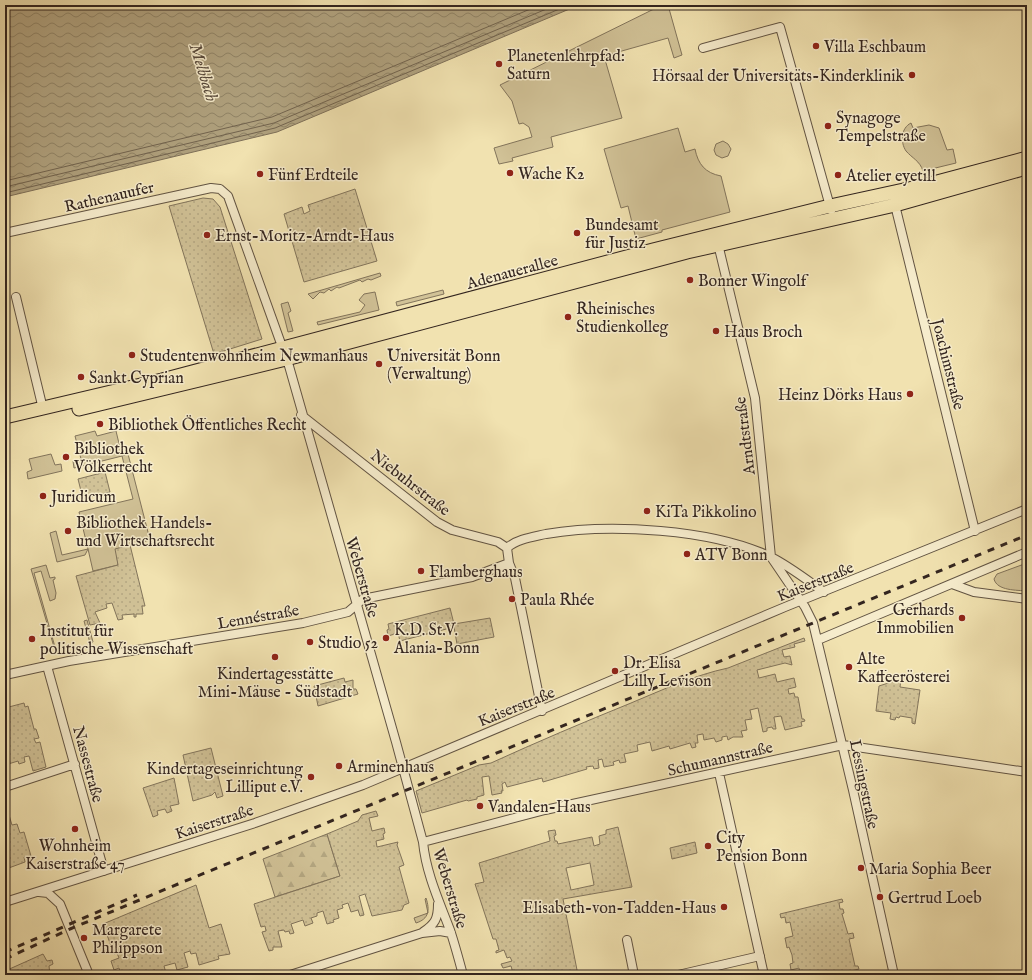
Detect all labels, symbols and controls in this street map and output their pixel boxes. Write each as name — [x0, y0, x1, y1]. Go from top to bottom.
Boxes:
place label: Villa Eschbaum — [823, 38, 926, 58]
water label: Melbbach — [184, 41, 221, 104]
marker: Villa Eschbaum — [811, 41, 821, 51]
place label: Planetenlehrpfad: Saturn — [507, 47, 625, 85]
marker: Planetenlehrpfad: Saturn — [494, 59, 504, 69]
place label: Hörsaal der Universitäts-Kinderklinik — [652, 67, 904, 87]
marker: Hörsaal der Universitäts-Kinderklinik — [907, 70, 917, 80]
place label: Synagoge Tempelstraße — [836, 109, 926, 147]
marker: Synagoge Tempelstraße — [823, 121, 833, 131]
place label: Wache K2 — [518, 165, 584, 185]
place label: Fünf Erdteile — [268, 166, 358, 186]
place label: Atelier eyetill — [845, 167, 936, 187]
marker: Wache K2 — [505, 168, 515, 178]
marker: Fünf Erdteile — [255, 169, 265, 179]
marker: Atelier eyetill — [833, 170, 843, 180]
street label: Rathenauufer — [63, 178, 156, 218]
place label: Bundesamt für Justiz — [585, 216, 659, 254]
place label: Ernst-Moritz-Arndt-Haus — [215, 227, 395, 247]
marker: Bundesamt für Justiz — [572, 228, 582, 238]
marker: Ernst-Moritz-Arndt-Haus — [202, 230, 212, 240]
street label: Adenauerallee — [464, 251, 560, 295]
place label: Bonner Wingolf — [698, 272, 810, 292]
marker: Bonner Wingolf — [685, 275, 695, 285]
place label: Rheinisches Studienkolleg — [576, 300, 669, 338]
marker: Rheinisches Studienkolleg — [563, 312, 573, 322]
street label: Joachimstraße — [926, 315, 968, 412]
place label: Haus Broch — [724, 323, 803, 343]
marker: Haus Broch — [711, 326, 721, 336]
place label: Studentenwohnheim Newmanhaus — [140, 347, 368, 367]
place label: Universität Bonn (Verwaltung) — [387, 347, 501, 385]
marker: Studentenwohnheim Newmanhaus — [127, 350, 137, 360]
marker: Universität Bonn (Verwaltung) — [374, 359, 384, 369]
place label: Sankt Cyprian — [89, 369, 184, 389]
marker: Sankt Cyprian — [76, 372, 86, 382]
place label: Heinz Dörks Haus — [778, 386, 902, 406]
marker: Heinz Dörks Haus — [905, 389, 915, 399]
street label: Arndtstraße — [731, 395, 761, 477]
place label: Bibliothek Öffentliches Recht — [108, 415, 307, 436]
marker: Bibliothek Öffentliches Recht — [95, 419, 105, 429]
place label: Bibliothek Völkerrecht — [73, 440, 153, 478]
street label: Niebuhrstraße — [366, 446, 454, 521]
marker: Bibliothek Völkerrecht — [61, 452, 71, 462]
place label: Juridicum — [49, 488, 116, 508]
marker: Juridicum — [38, 491, 48, 501]
place label: KiTa Pikkolino — [655, 503, 757, 523]
marker: KiTa Pikkolino — [642, 506, 652, 516]
place label: Bibliothek Handels- und Wirtschaftsrecht — [76, 514, 215, 552]
marker: Bibliothek Handels- und Wirtschaftsrecht — [63, 526, 73, 536]
street label: Weberstraße — [340, 535, 382, 620]
place label: ATV Bonn — [694, 546, 768, 566]
marker: ATV Bonn — [682, 549, 692, 559]
street label: Kaiserstraße — [774, 558, 857, 607]
place label: Flamberghaus — [429, 563, 523, 583]
marker: Flamberghaus — [416, 566, 426, 576]
place label: Paula Rhée — [520, 591, 594, 611]
marker: Paula Rhée — [507, 594, 517, 604]
street label: Lennéstraße — [216, 601, 301, 635]
place label: Gerhards Immobilien — [877, 601, 954, 639]
marker: Gerhards Immobilien — [957, 613, 967, 623]
place label: K.D. St.V. Alania-Bonn — [393, 621, 480, 659]
place label: Institut für politische Wissenschaft — [40, 622, 194, 660]
marker: K.D. St.V. Alania-Bonn — [381, 633, 391, 643]
marker: Institut für politische Wissenschaft — [27, 634, 37, 644]
place label: Studio 52 — [318, 634, 378, 654]
marker: Studio 52 — [305, 637, 315, 647]
place label: Alte Kaffeerösterei — [856, 650, 950, 688]
marker: Kindertagesstätte Mini-Mäuse - Südstadt — [270, 652, 280, 662]
place label: Dr. Elisa Lilly Levison — [623, 654, 712, 692]
marker: Alte Kaffeerösterei — [844, 662, 854, 672]
place label: Kindertagesstätte Mini-Mäuse - Südstadt — [198, 665, 353, 703]
marker: Dr. Elisa Lilly Levison — [610, 666, 620, 676]
street label: Kaiserstraße — [475, 683, 558, 732]
street label: Nassestraße — [67, 724, 107, 805]
street label: Schumannstraße — [666, 738, 775, 782]
street label: Lessingstraße — [844, 738, 882, 831]
place label: Arminenhaus — [346, 758, 434, 778]
place label: Kindertageseinrichtung Lilliput e.V. — [146, 760, 303, 798]
marker: Arminenhaus — [334, 761, 344, 771]
marker: Kindertageseinrichtung Lilliput e.V. — [306, 772, 316, 782]
place label: Vandalen-Haus — [487, 798, 591, 818]
street label: Kaiserstraße — [173, 801, 256, 845]
marker: Vandalen-Haus — [475, 801, 485, 811]
marker: Wohnheim Kaiserstraße 47 — [70, 824, 80, 834]
place label: City Pension Bonn — [716, 829, 808, 867]
place label: Wohnheim Kaiserstraße 47 — [25, 837, 125, 875]
marker: City Pension Bonn — [703, 841, 713, 851]
street label: Weberstraße — [427, 846, 471, 931]
place label: Maria Sophia Beer — [869, 860, 991, 880]
marker: Maria Sophia Beer — [856, 863, 866, 873]
place label: Gertrud Loeb — [888, 889, 982, 909]
marker: Gertrud Loeb — [875, 892, 885, 902]
place label: Elisabeth-von-Tadden-Haus — [523, 899, 716, 919]
marker: Elisabeth-von-Tadden-Haus — [719, 902, 729, 912]
place label: Margarete Philippson — [92, 921, 163, 959]
marker: Margarete Philippson — [79, 933, 89, 943]

